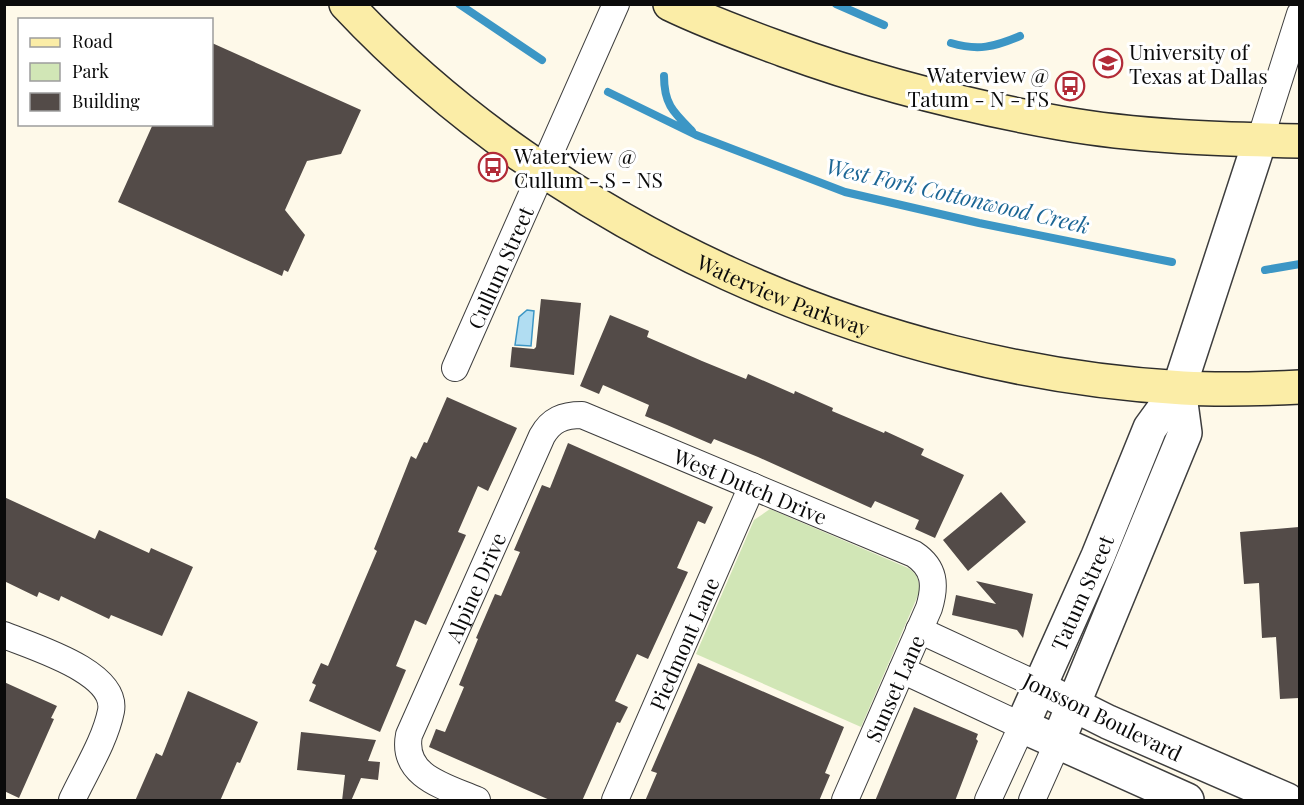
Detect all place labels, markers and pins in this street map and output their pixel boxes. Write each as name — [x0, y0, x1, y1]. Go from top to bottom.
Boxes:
place label: University of Texas at Dallas — [1129, 37, 1268, 89]
school or university icon: University of Texas at Dallas — [1092, 47, 1124, 79]
place label: Waterview @ Tatum - N - FS — [908, 60, 1049, 112]
bus stop icon: Waterview @ Tatum - N - FS — [1054, 70, 1086, 102]
place label: Waterview @ Cullum - S - NS — [513, 141, 663, 193]
bus stop icon: Waterview @ Cullum - S - NS — [477, 151, 509, 183]

